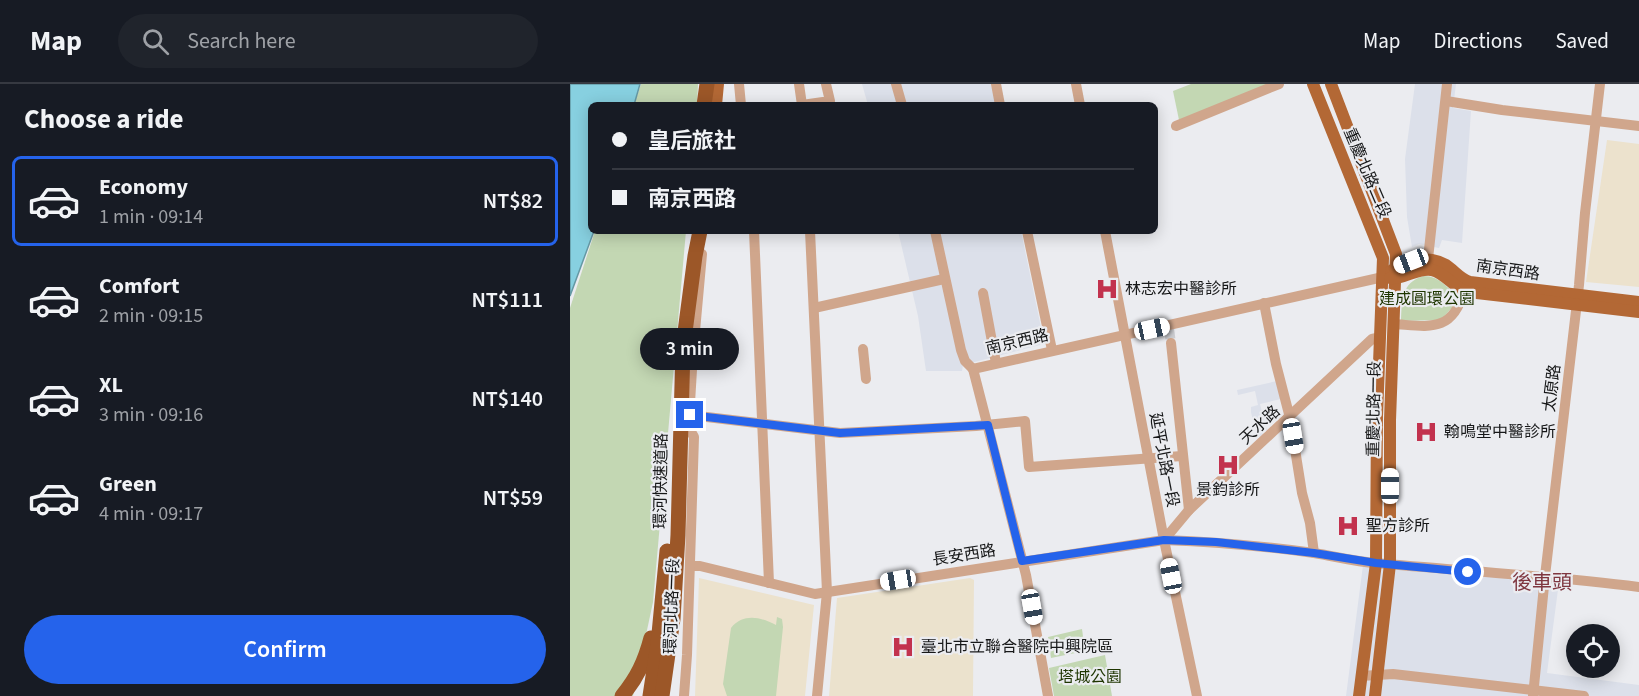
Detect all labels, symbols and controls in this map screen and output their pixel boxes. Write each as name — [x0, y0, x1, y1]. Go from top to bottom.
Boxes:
search box — [118, 14, 538, 68]
text: Map — [30, 21, 82, 61]
icon: search — [139, 25, 172, 58]
text: Search here — [187, 25, 296, 57]
text: Map — [1363, 26, 1401, 56]
text: Directions — [1434, 26, 1522, 56]
text: Saved — [1555, 26, 1609, 56]
text: Choose a ride — [24, 100, 184, 139]
text: 皇后旅社 — [648, 125, 736, 157]
street label: 重慶北路二段 — [1338, 125, 1396, 221]
text: Economy — [99, 171, 188, 203]
icon: car — [27, 174, 81, 228]
text: 南京西路 — [648, 183, 736, 215]
text: NT$82 — [483, 185, 543, 217]
text: 1 min · 09:14 — [99, 203, 203, 231]
car — [1391, 246, 1431, 276]
street label: 南京西路 — [1475, 255, 1541, 285]
text: Comfort — [99, 270, 180, 302]
icon: car — [27, 273, 81, 327]
hospital icon: 林志宏中醫診所 — [1094, 276, 1120, 302]
place label: 林志宏中醫診所 — [1125, 278, 1237, 300]
text: NT$111 — [471, 284, 543, 316]
park label: 建成圓環公園 — [1379, 288, 1475, 310]
text: 2 min · 09:15 — [99, 302, 203, 330]
car — [1133, 316, 1171, 342]
street label: 南京西路 — [983, 324, 1051, 360]
callout: 3 min — [640, 328, 740, 370]
text: 3 min — [666, 335, 713, 363]
street label: 重慶北路一段 — [1362, 361, 1386, 457]
street label: 太原路 — [1538, 363, 1566, 413]
text: XL — [99, 369, 123, 401]
icon: car — [27, 372, 81, 426]
text: NT$140 — [471, 383, 543, 415]
text: 3 min · 09:16 — [99, 401, 203, 429]
route end — [676, 401, 703, 428]
street label: 天水路 — [1235, 401, 1285, 449]
street label: 延平北路一段 — [1144, 411, 1184, 509]
car — [1281, 417, 1305, 455]
hospital icon: 翰鳴堂中醫診所 — [1413, 419, 1439, 445]
place label: 翰鳴堂中醫診所 — [1444, 421, 1556, 443]
street label: 環河快速道路 — [649, 433, 673, 529]
hospital icon: 景鈞診所 — [1215, 452, 1241, 478]
text: Green — [99, 468, 157, 500]
car — [1381, 468, 1399, 504]
icon: car — [27, 471, 81, 525]
place label: 景鈞診所 — [1196, 479, 1260, 501]
text: NT$59 — [483, 482, 543, 514]
text: 4 min · 09:17 — [99, 500, 203, 528]
hospital icon: 聖方診所 — [1335, 513, 1361, 539]
place label: 聖方診所 — [1366, 515, 1430, 537]
street label: 長安西路 — [931, 539, 997, 571]
car — [1159, 557, 1183, 595]
street label: 環河北路一段 — [659, 558, 685, 654]
route start — [1454, 558, 1481, 585]
car — [879, 568, 917, 592]
district label: 後車頭 — [1512, 569, 1572, 597]
car — [1020, 588, 1044, 626]
button: Confirm — [24, 615, 546, 684]
map controls — [1566, 624, 1620, 678]
button: locate — [1566, 624, 1620, 678]
hospital icon: 臺北市立聯合醫院中興院區 — [890, 634, 916, 660]
place label: 臺北市立聯合醫院中興院區 — [921, 636, 1113, 658]
park label: 塔城公園 — [1058, 666, 1122, 688]

